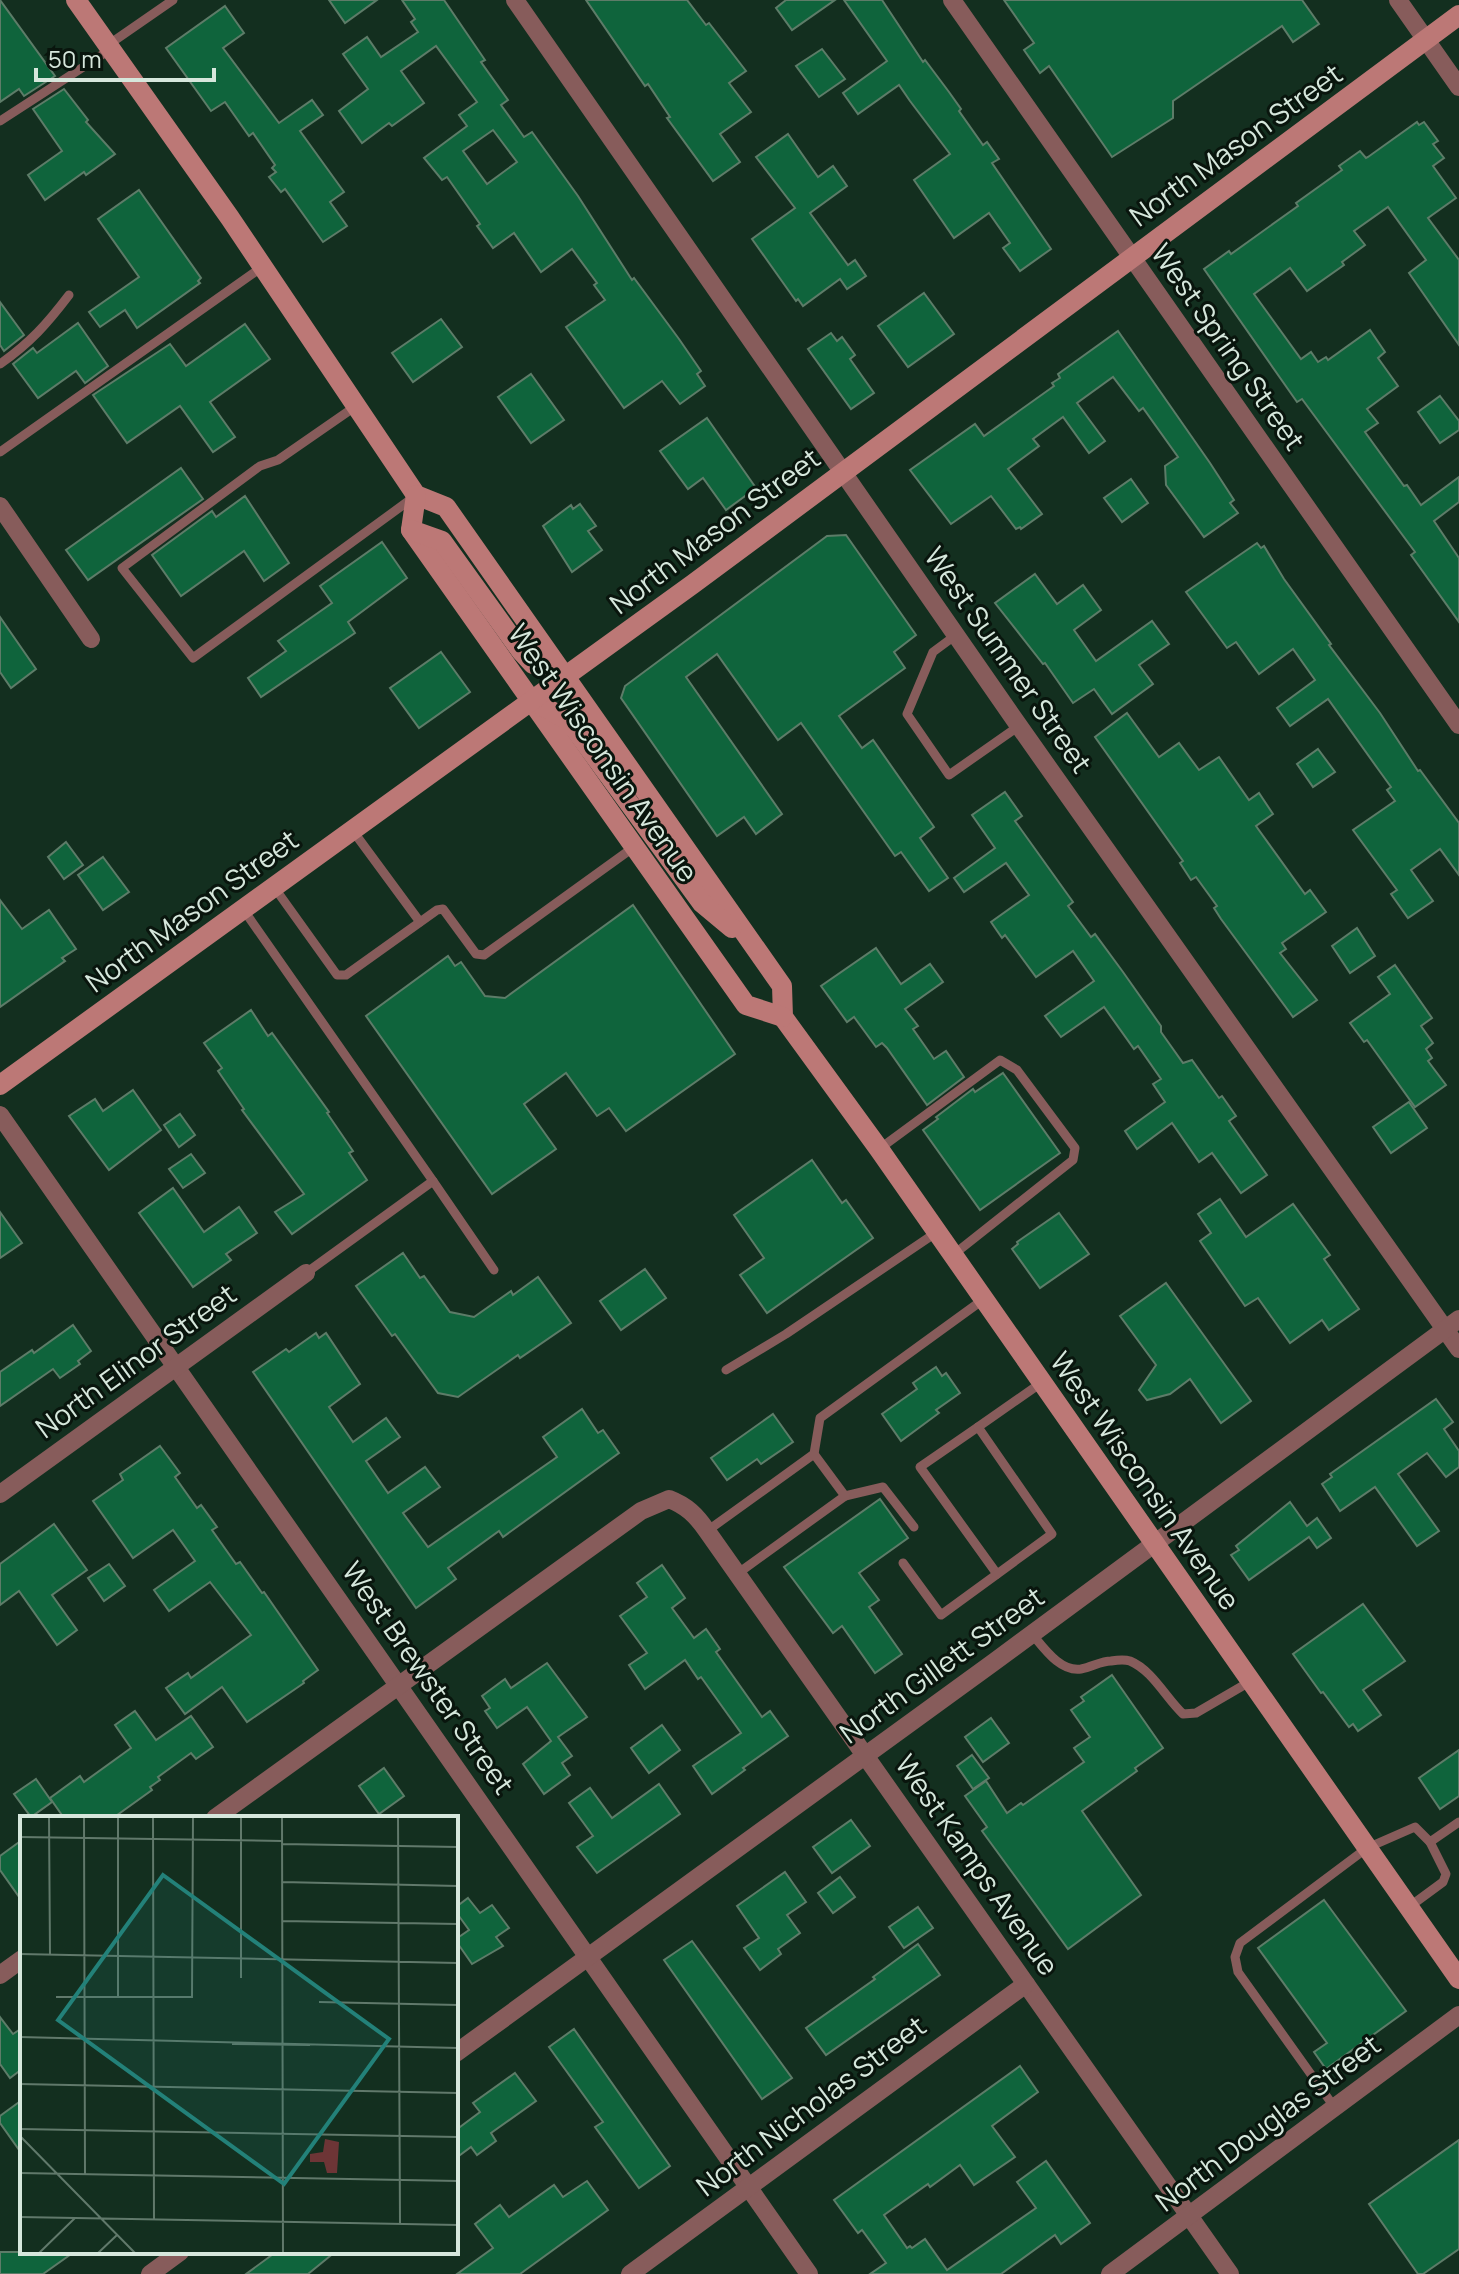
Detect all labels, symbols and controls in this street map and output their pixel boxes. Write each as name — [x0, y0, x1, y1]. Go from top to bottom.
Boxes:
scale bar — [36, 32, 214, 82]
text: 50 m — [48, 42, 102, 75]
street label: North Mason Street — [1121, 54, 1349, 234]
street label: West Spring Street — [1143, 236, 1314, 457]
street label: North Mason Street — [601, 439, 827, 622]
street label: West Summer Street — [916, 539, 1101, 780]
street label: West Wisconsin Avenue — [500, 616, 707, 889]
street label: North Mason Street — [77, 820, 305, 1000]
street label: North Elinor Street — [27, 1274, 243, 1446]
street label: West Wisconsin Avenue — [1042, 1344, 1249, 1617]
street label: West Brewster Street — [334, 1554, 523, 1801]
street label: North Gillett Street — [832, 1577, 1051, 1751]
street label: West Kamps Avenue — [887, 1747, 1068, 1982]
inset map — [20, 1816, 458, 2254]
street label: North Nicholas Street — [688, 2006, 933, 2204]
street label: North Douglas Street — [1147, 2025, 1388, 2219]

